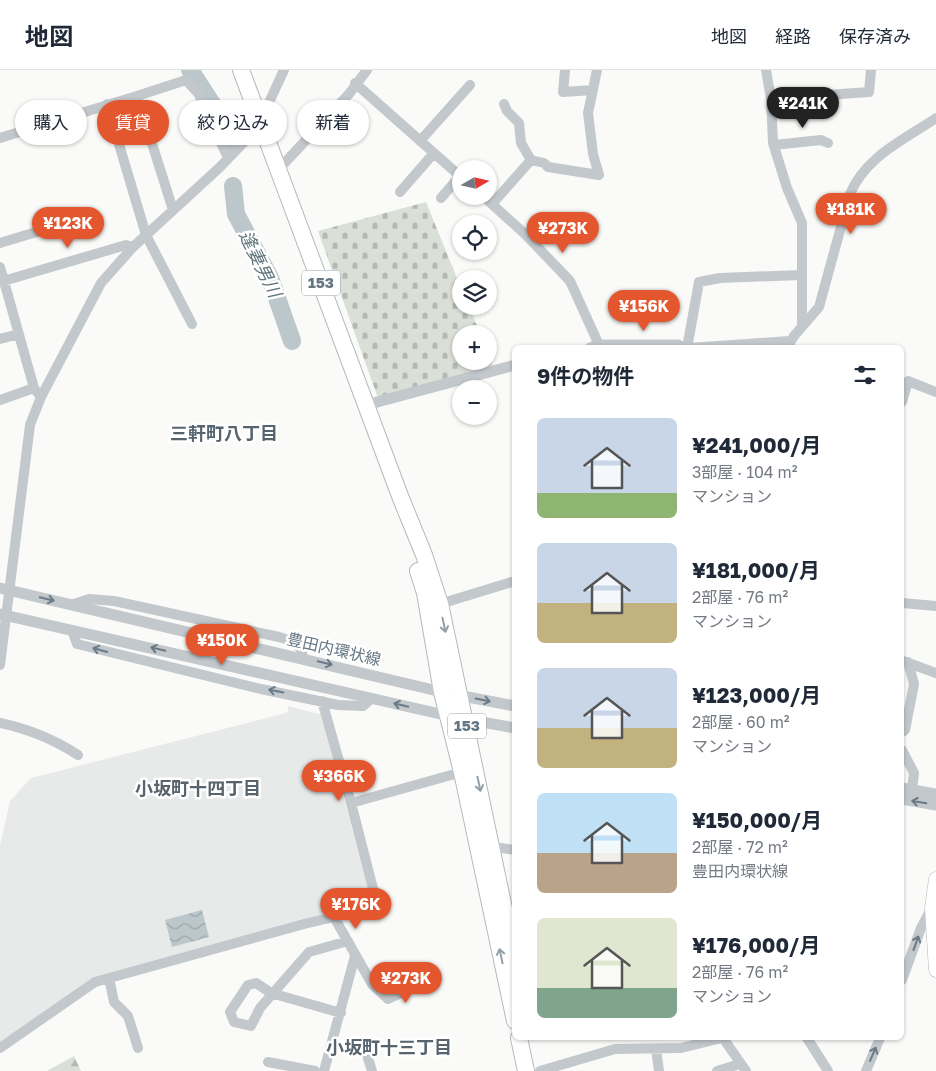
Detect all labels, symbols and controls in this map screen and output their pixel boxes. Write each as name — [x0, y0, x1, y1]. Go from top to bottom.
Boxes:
text: 地図 — [25, 21, 73, 50]
text: 地図 — [711, 25, 747, 47]
text: 経路 — [775, 25, 811, 47]
text: 保存済み — [839, 25, 911, 47]
pin: ¥241K — [768, 87, 838, 129]
text: ¥241K — [778, 93, 828, 113]
chip: 購入 — [15, 100, 87, 145]
chip: 賃貸 — [97, 100, 169, 145]
chip: 絞り込み — [179, 100, 287, 145]
chip: 新着 — [297, 100, 369, 145]
north arrow — [452, 160, 498, 205]
map controls — [452, 160, 497, 425]
pin: ¥181K — [816, 192, 886, 235]
text: ¥181K — [827, 199, 875, 219]
pin: ¥123K — [33, 206, 103, 249]
pin: ¥273K — [528, 212, 598, 254]
text: ¥123K — [43, 213, 93, 233]
button: locate — [452, 215, 497, 260]
text: ¥273K — [538, 218, 588, 238]
water label: 逢妻男川 — [235, 226, 287, 303]
road number: 153 — [302, 270, 340, 296]
button: layers — [452, 270, 497, 315]
pin: ¥156K — [609, 290, 679, 332]
text: ¥156K — [619, 296, 669, 316]
button: + — [452, 325, 497, 370]
icon: filters — [851, 361, 879, 389]
text: 9件の物件 — [537, 363, 634, 389]
button: − — [452, 380, 497, 425]
district label: 三軒町八丁目 — [170, 422, 278, 444]
text: ¥241,000/月 — [692, 432, 821, 458]
icon: home — [577, 438, 637, 498]
text: 3部屋 · 104 m² — [692, 462, 798, 482]
text: マンション — [692, 486, 772, 506]
text: ¥181,000/月 — [692, 557, 820, 583]
icon: home — [577, 563, 637, 623]
text: 2部屋 · 76 m² — [692, 587, 788, 607]
one-way arrow — [39, 595, 55, 604]
text: マンション — [692, 611, 772, 631]
one-way arrow — [440, 616, 450, 632]
pin: ¥150K — [187, 624, 257, 666]
street label: 豊田内環状線 — [285, 628, 383, 670]
text: ¥150K — [197, 630, 247, 650]
one-way arrow — [150, 644, 166, 653]
one-way arrow — [93, 645, 109, 655]
one-way arrow — [317, 659, 333, 668]
text: ¥123,000/月 — [692, 682, 821, 708]
one-way arrow — [268, 686, 284, 696]
icon: home — [577, 688, 637, 748]
one-way arrow — [475, 696, 491, 706]
one-way arrow — [394, 700, 410, 709]
text: 2部屋 · 60 m² — [692, 712, 790, 732]
road number: 153 — [448, 714, 486, 738]
text: マンション — [692, 736, 772, 756]
pin: ¥366K — [304, 760, 374, 802]
text: ¥366K — [313, 766, 365, 786]
one-way arrow — [475, 775, 484, 791]
district label: 小坂町十四丁目 — [135, 777, 261, 799]
one-way arrow — [912, 796, 928, 806]
text: ¥150,000/月 — [692, 807, 822, 833]
icon: home — [577, 813, 637, 873]
text: 2部屋 · 72 m² — [692, 837, 788, 857]
text: 豊田内環状線 — [692, 861, 788, 881]
pin: ¥176K — [321, 888, 391, 930]
text: ¥176K — [331, 894, 381, 914]
text: ¥176,000/月 — [692, 932, 820, 958]
one-way arrow — [912, 936, 921, 952]
icon: home — [577, 938, 637, 998]
one-way arrow — [496, 949, 505, 965]
pin: ¥273K — [371, 962, 441, 1004]
text: 2部屋 · 76 m² — [692, 962, 788, 982]
text: ¥273K — [381, 968, 431, 988]
text: マンション — [692, 986, 772, 1006]
district label: 小坂町十三丁目 — [326, 1036, 452, 1058]
one-way arrow — [868, 1047, 878, 1062]

